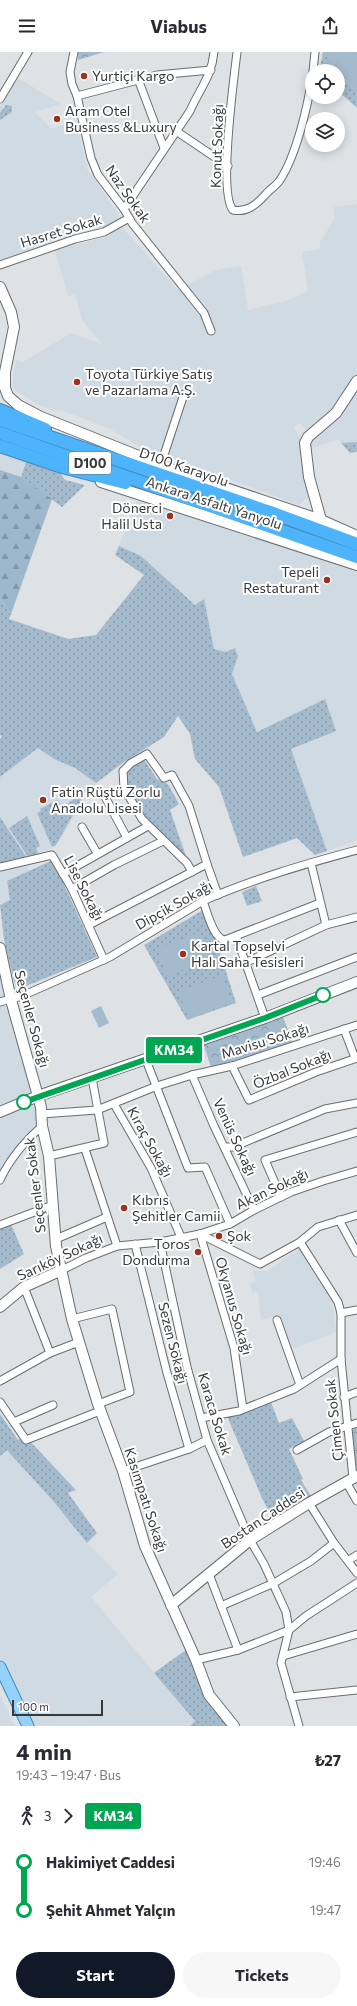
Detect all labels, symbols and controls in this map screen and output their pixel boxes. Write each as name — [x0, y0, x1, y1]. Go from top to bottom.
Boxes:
icon: menu — [16, 15, 38, 37]
text: Viabus — [150, 15, 207, 37]
icon: share — [319, 15, 341, 37]
map controls — [305, 64, 345, 152]
button: locate — [305, 64, 345, 104]
place label: Yurtiçi Kargo — [92, 67, 174, 84]
marker: Yurtiçi Kargo — [79, 71, 89, 81]
place label: Aram Otel Business &Luxury — [65, 102, 177, 135]
street label: Konut Sokağı — [207, 104, 226, 188]
button: layers — [305, 112, 345, 152]
marker: Aram Otel Business &Luxury — [52, 114, 62, 124]
street label: Naz Sokak — [102, 162, 155, 226]
street label: Hasret Sokak — [18, 210, 104, 251]
place label: Toyota Türkiye Satış ve Pazarlama A.Ş. — [85, 365, 213, 398]
marker: Toyota Türkiye Satış ve Pazarlama A.Ş. — [72, 377, 82, 387]
street label: D100 Karayolu — [137, 443, 231, 490]
road number: D100 — [69, 452, 111, 474]
street label: Ankara Asfaltı Yanyolu — [144, 473, 284, 533]
place label: Dönerci Halil Usta — [101, 499, 162, 532]
marker: Dönerci Halil Usta — [165, 511, 175, 521]
place label: Tepeli Restaturant — [243, 563, 319, 596]
marker: Tepeli Restaturant — [322, 575, 332, 585]
place label: Fatin Rüştü Zorlu Anadolu Lisesi — [51, 783, 161, 816]
marker: Fatin Rüştü Zorlu Anadolu Lisesi — [38, 795, 48, 805]
street label: Lise Sokağı — [61, 852, 108, 923]
street label: Dipçik Sokağı — [132, 876, 215, 933]
place label: Kartal Topselvi Halı Saha Tesisleri — [191, 937, 304, 970]
marker: Kartal Topselvi Halı Saha Tesisleri — [178, 949, 188, 959]
street label: Seçenler Sokağı — [11, 968, 54, 1069]
unlabelled marker — [315, 987, 331, 1003]
street label: Mavisu Sokağı — [219, 1019, 311, 1062]
line badge: KM34 — [146, 1037, 202, 1063]
text: KM34 — [154, 1041, 194, 1058]
street label: Özbal Sokağı — [250, 1045, 333, 1092]
unlabelled marker — [16, 1094, 32, 1110]
street label: Venüs Sokağı — [210, 1095, 261, 1178]
street label: Kıraç Sokağı — [124, 1104, 177, 1180]
street label: Seçenler Sokak — [20, 1136, 49, 1234]
street label: Akan Sokağı — [233, 1164, 311, 1213]
place label: Kıbrıs Şehitler Camii — [132, 1191, 221, 1224]
marker: Kıbrıs Şehitler Camii — [119, 1203, 129, 1213]
place label: Şok — [227, 1227, 252, 1244]
street label: Sarıköy Sokağı — [14, 1229, 105, 1284]
marker: Şok — [214, 1231, 224, 1241]
place label: Toros Dondurma — [122, 1235, 190, 1268]
marker: Toros Dondurma — [193, 1247, 203, 1257]
street label: Okyanus Sokağı — [212, 1255, 257, 1357]
street label: Sezen Sokağı — [155, 1300, 192, 1385]
street label: Karaca Sokak — [195, 1370, 236, 1458]
street label: Çimen Sokak — [321, 1378, 346, 1462]
street label: Kasımpatı Sokağı — [122, 1445, 171, 1554]
street label: Bostan Caddesi — [217, 1483, 308, 1552]
scale bar — [12, 1698, 103, 1717]
text: 100 m — [18, 1700, 49, 1713]
text: 4 min — [16, 1738, 72, 1765]
text: ₺27 — [314, 1751, 341, 1769]
text: 19:43 – 19:47 · Bus — [16, 1767, 121, 1783]
icon: walk — [16, 1805, 38, 1827]
icon: forward — [57, 1805, 79, 1827]
text: KM34 — [93, 1807, 133, 1824]
text: 3 — [44, 1808, 51, 1824]
text: Hakimiyet Caddesi — [46, 1853, 175, 1871]
text: 19:46 — [309, 1854, 341, 1870]
text: Şehit Ahmet Yalçın — [46, 1901, 175, 1919]
text: 19:47 — [310, 1902, 341, 1918]
button: Start — [16, 1952, 175, 1998]
button: Tickets — [183, 1952, 341, 1998]

